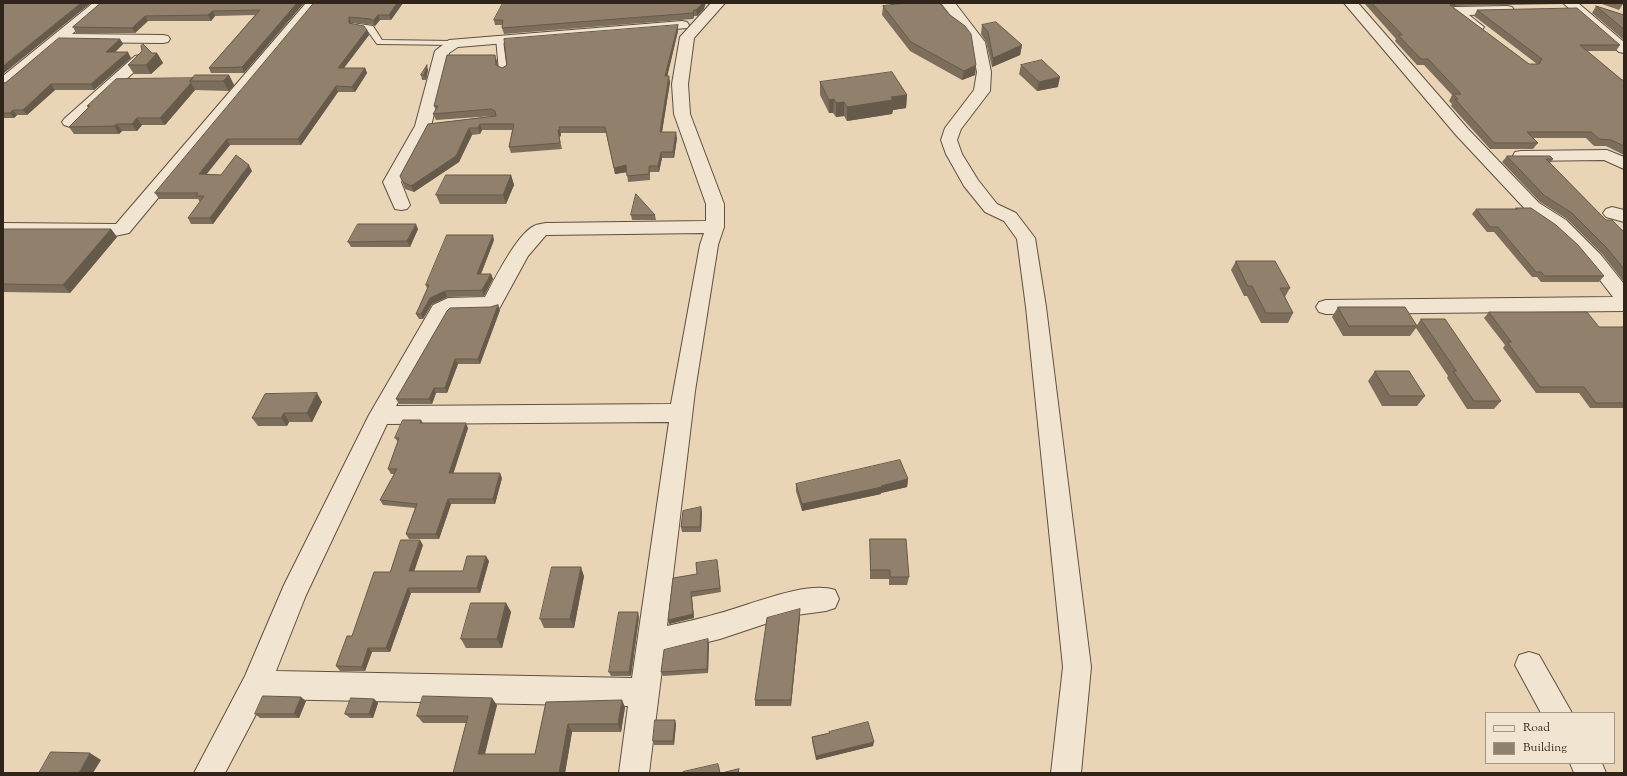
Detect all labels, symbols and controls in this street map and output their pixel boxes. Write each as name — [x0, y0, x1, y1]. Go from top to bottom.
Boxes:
legend — [1485, 712, 1615, 764]
text: Road — [1523, 719, 1550, 737]
text: Building — [1523, 739, 1567, 757]

